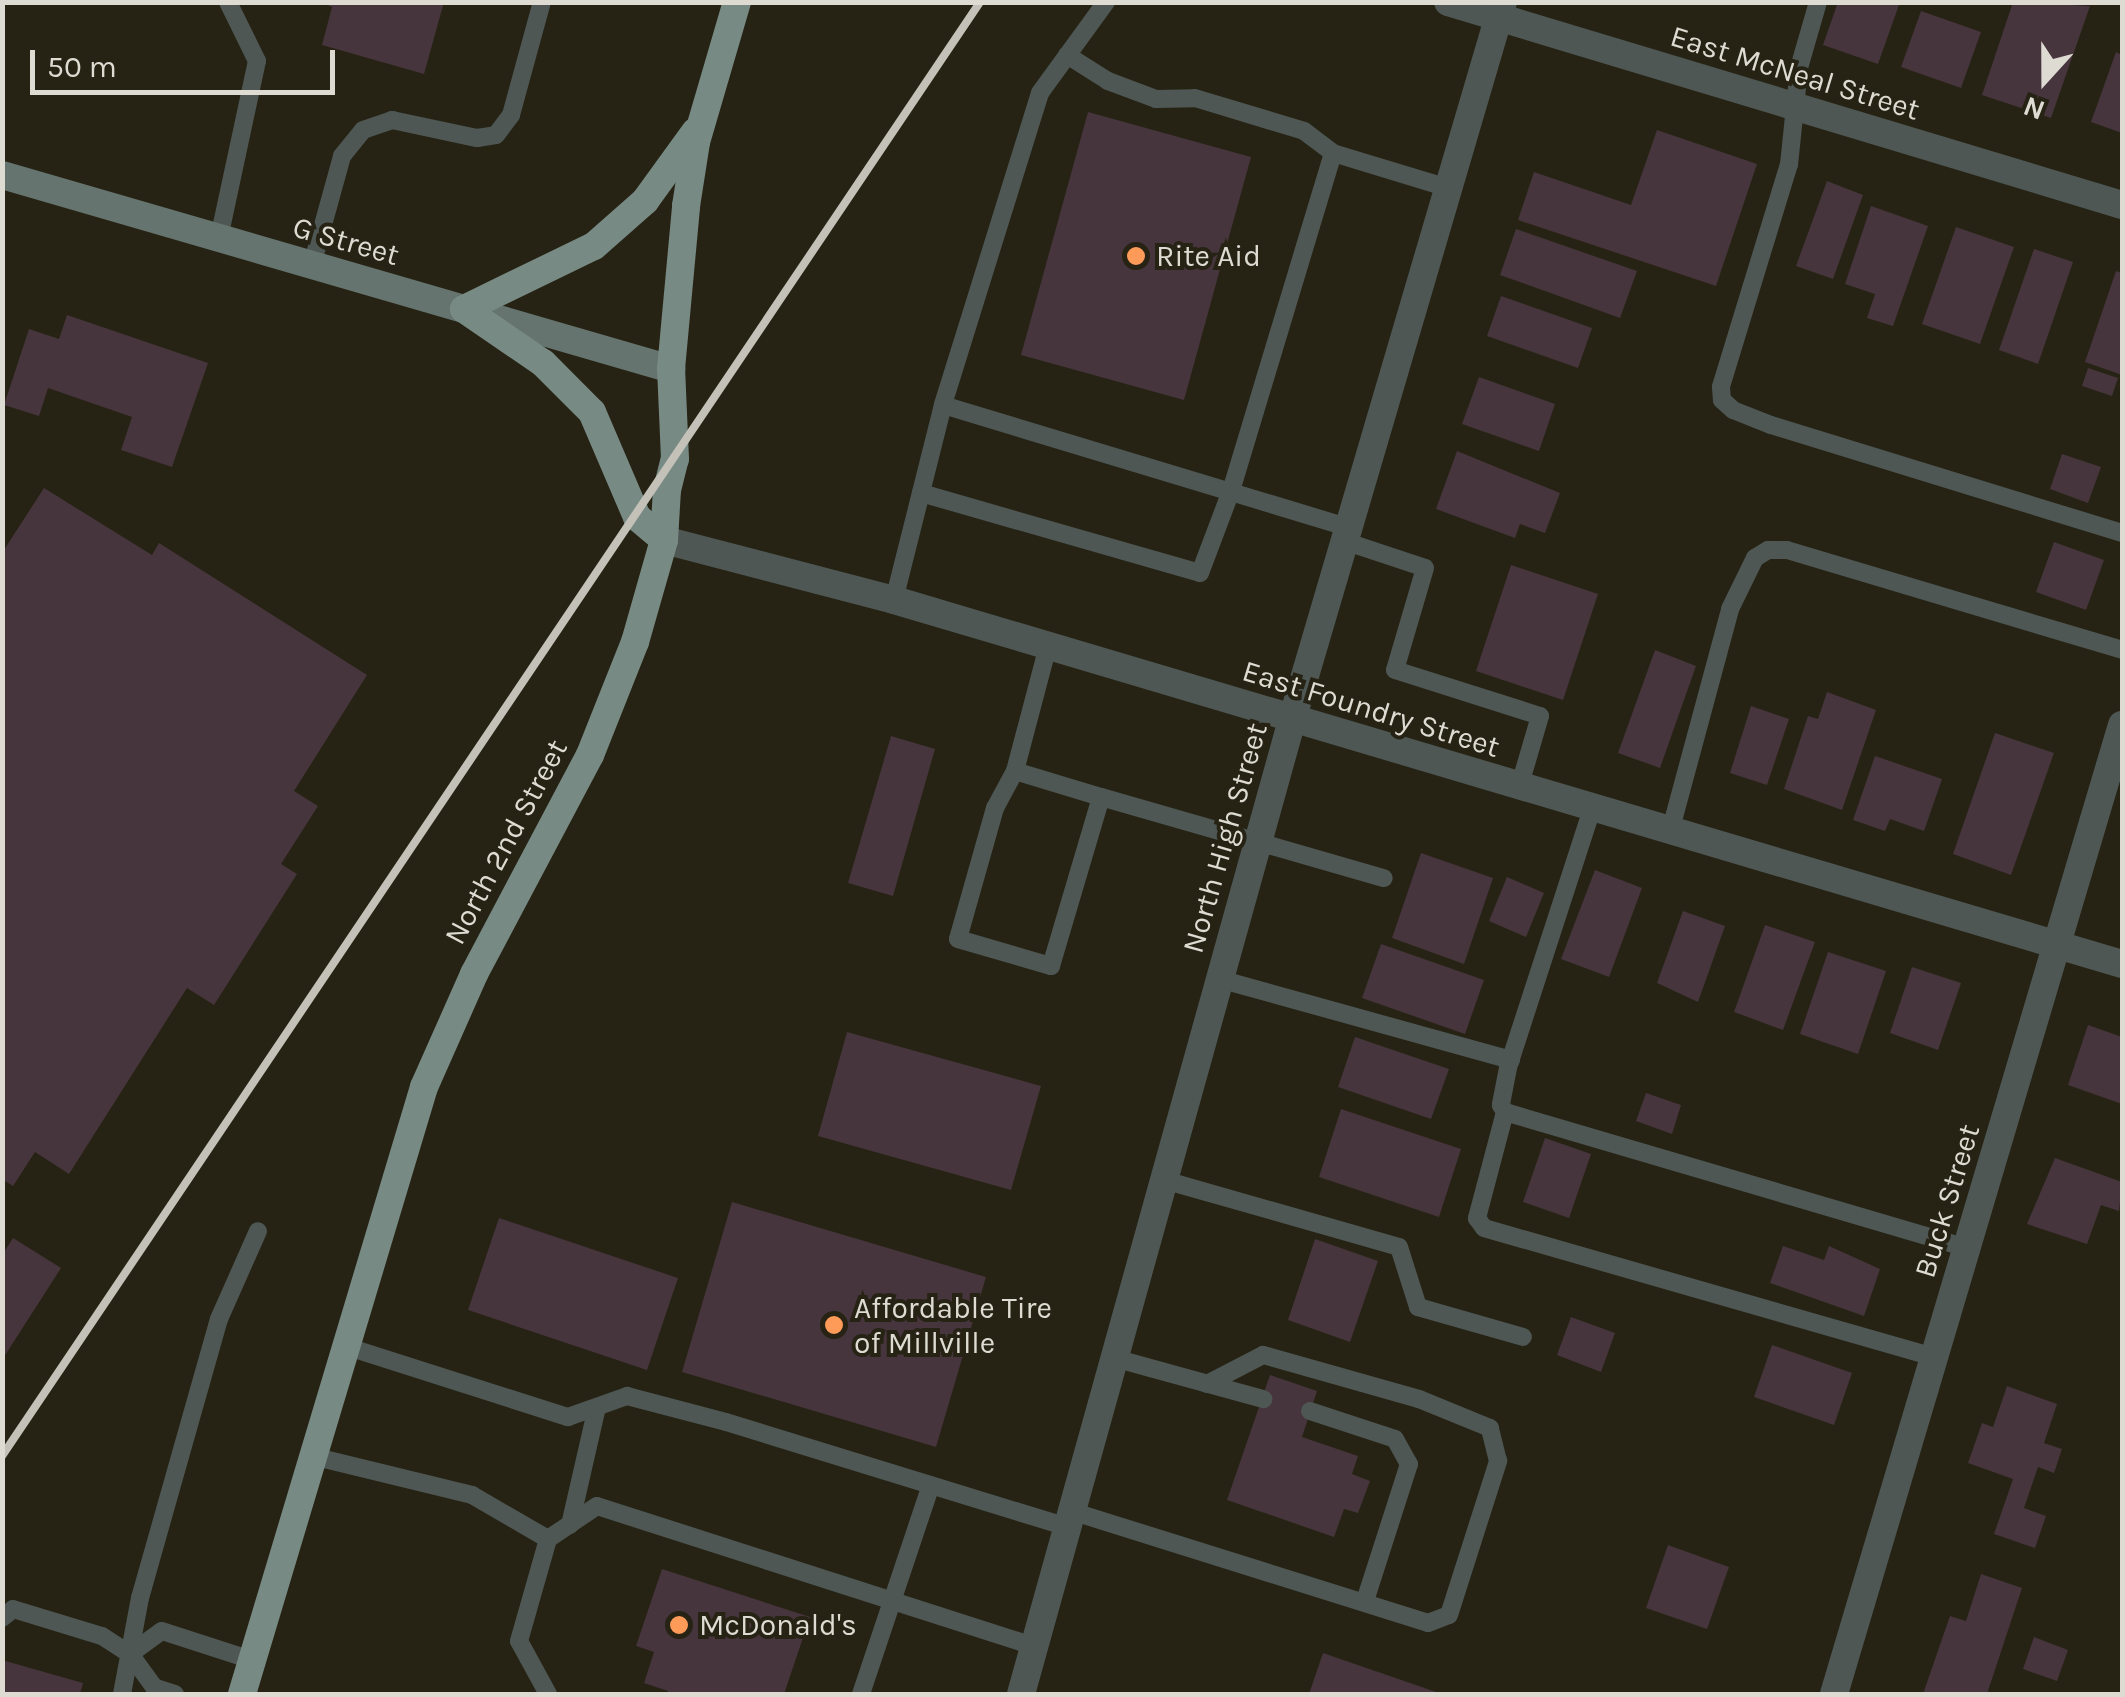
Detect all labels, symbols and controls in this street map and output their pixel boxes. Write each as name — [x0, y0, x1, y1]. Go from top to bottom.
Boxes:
street label: East McNeal Street — [1666, 18, 1924, 128]
scale bar — [35, 30, 340, 92]
north arrow — [1995, 30, 2095, 130]
text: 50 m — [47, 49, 117, 85]
text: N — [2019, 89, 2049, 127]
street label: G Street — [289, 209, 403, 273]
place label: Rite Aid — [1156, 238, 1261, 274]
marker: Rite Aid — [1125, 245, 1147, 267]
street label: East Foundry Street — [1238, 653, 1504, 765]
street label: North High Street — [1175, 719, 1275, 957]
street label: North 2nd Street — [437, 733, 575, 951]
street label: Buck Street — [1907, 1120, 1987, 1282]
place label: Affordable Tire of Millville — [854, 1290, 1052, 1360]
marker: Affordable Tire of Millville — [823, 1314, 845, 1336]
place label: McDonald's — [699, 1607, 857, 1643]
marker: McDonald's — [668, 1614, 690, 1636]

